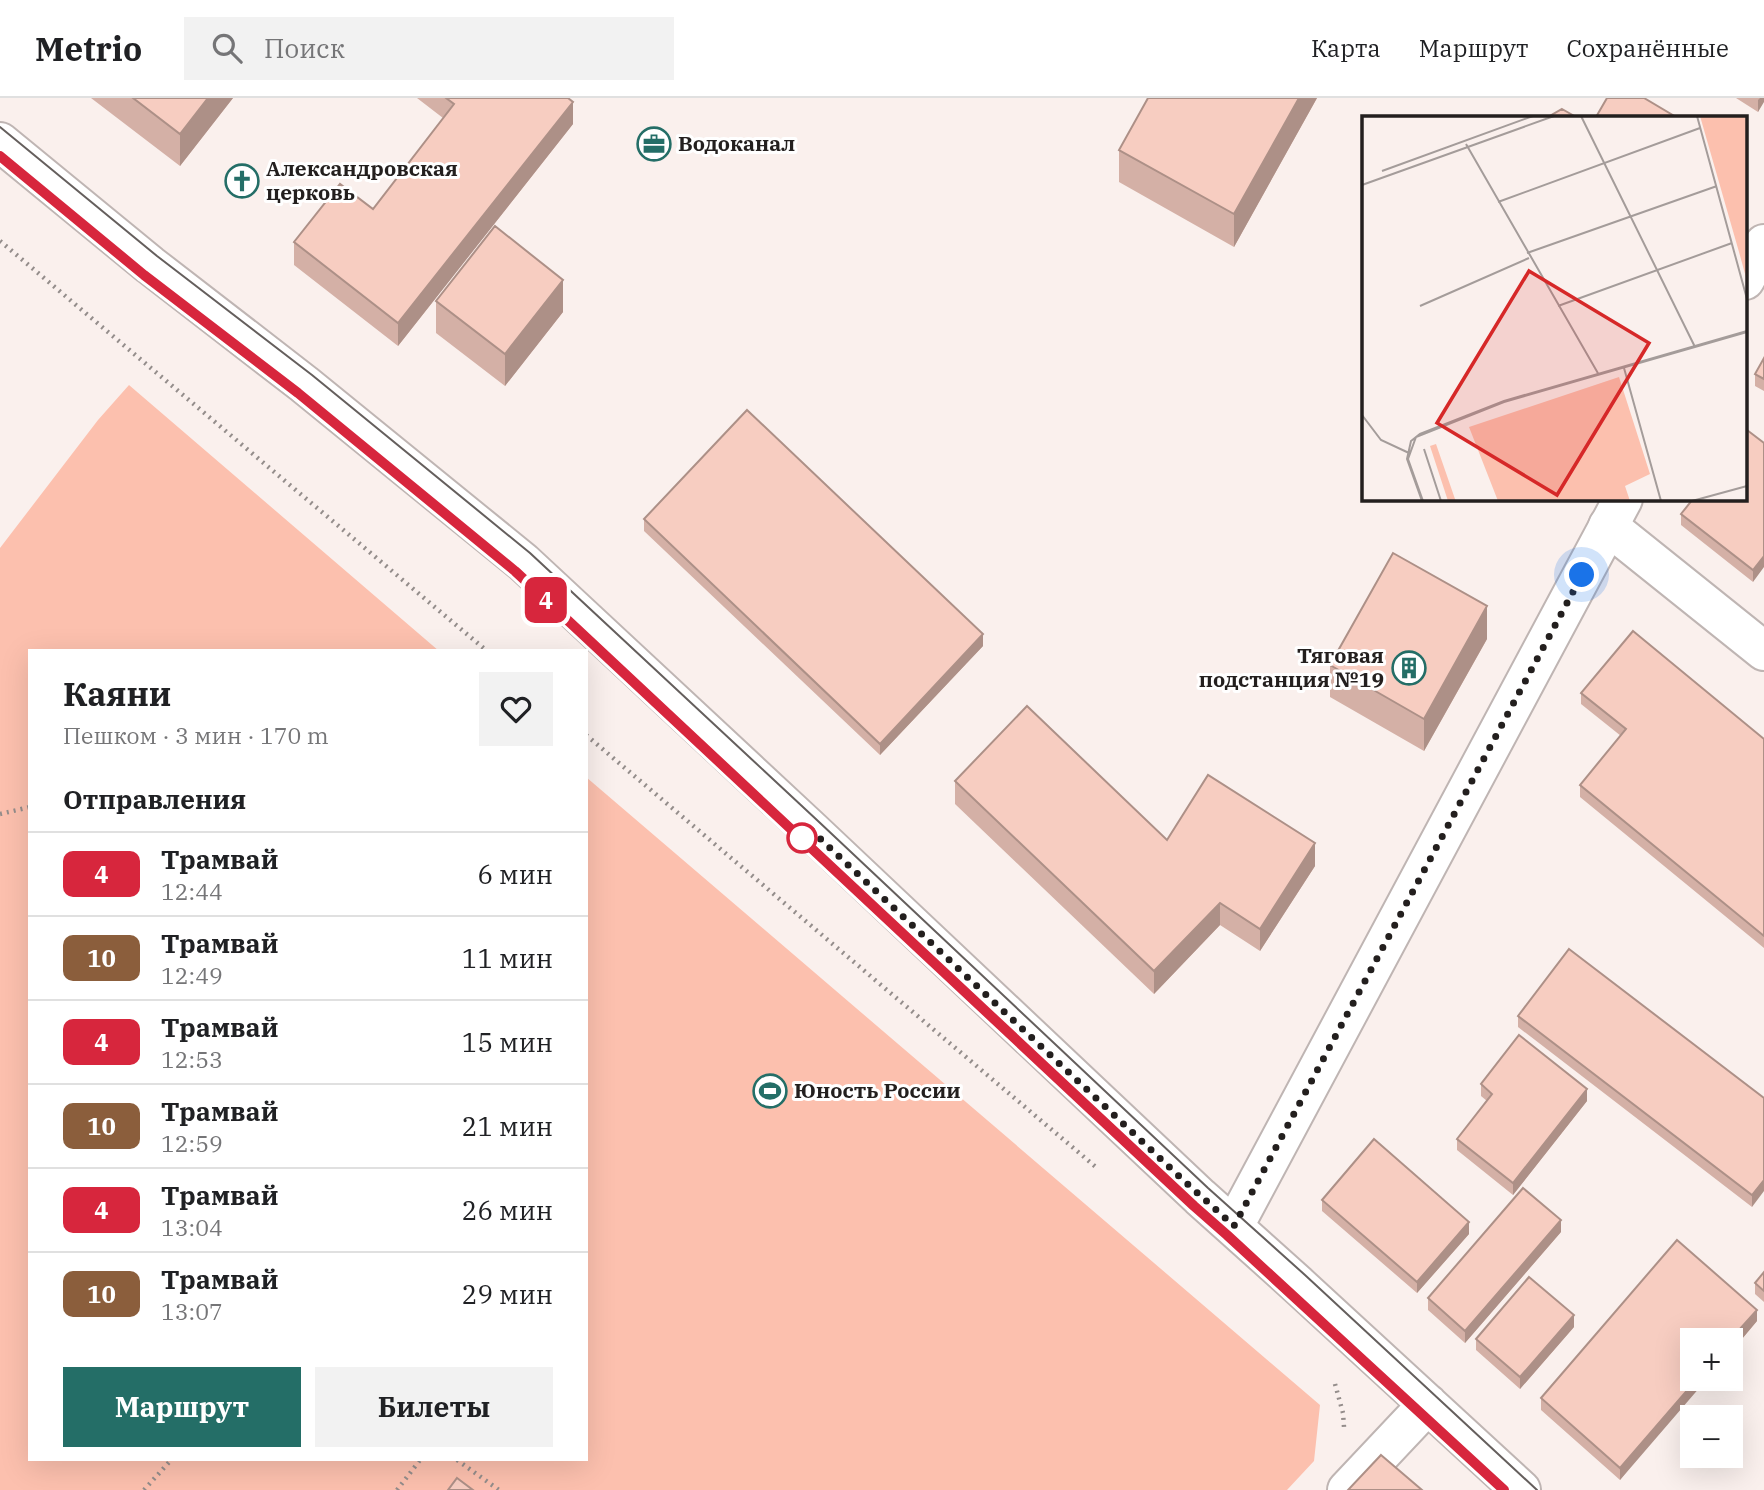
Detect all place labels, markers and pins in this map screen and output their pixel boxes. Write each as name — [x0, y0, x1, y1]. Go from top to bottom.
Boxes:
office icon: Водоканал — [635, 125, 673, 163]
place label: Водоканал — [678, 129, 795, 157]
place label: Александровская церковь — [266, 154, 458, 206]
church icon: Александровская церковь — [223, 162, 261, 200]
place label: Тяговая подстанция №19 — [1199, 641, 1384, 693]
building icon: Тяговая подстанция №19 — [1390, 649, 1428, 687]
unlabelled marker — [787, 823, 817, 853]
sports icon: Юность России — [751, 1072, 789, 1110]
place label: Юность России — [794, 1076, 961, 1104]

